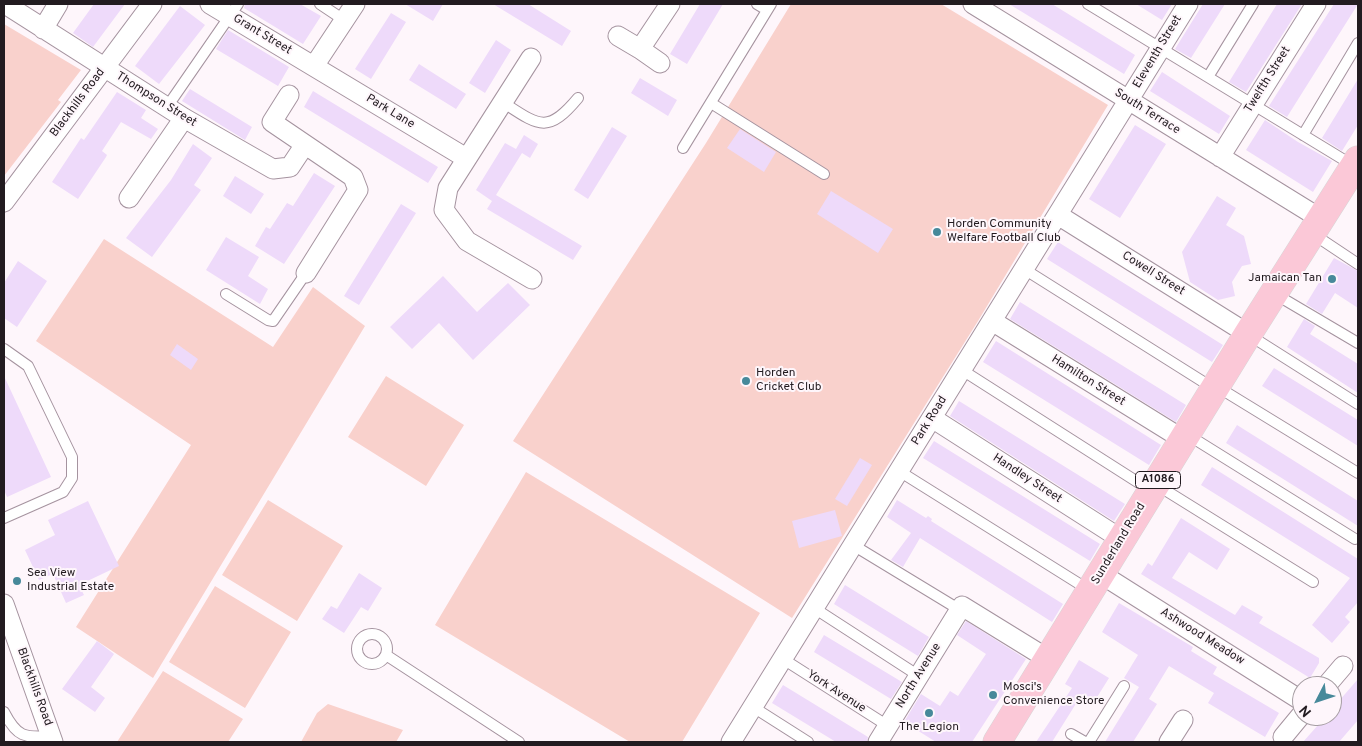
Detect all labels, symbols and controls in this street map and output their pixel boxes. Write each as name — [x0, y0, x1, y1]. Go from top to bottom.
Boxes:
street label: Grant Street — [230, 12, 294, 58]
street label: Eleventh Street — [1131, 13, 1185, 91]
street label: Twelfth Street — [1242, 44, 1294, 116]
street label: Blackhills Road — [48, 66, 108, 140]
street label: Thompson Street — [113, 69, 199, 131]
street label: South Terrace — [1111, 86, 1183, 138]
street label: Park Lane — [363, 92, 417, 132]
place label: Horden Community Welfare Football Club — [947, 218, 1061, 246]
marker: Horden Community Welfare Football Club — [931, 226, 943, 238]
street label: Cowell Street — [1119, 249, 1187, 299]
place label: Jamaican Tan — [1248, 272, 1322, 286]
marker: Jamaican Tan — [1326, 273, 1338, 285]
street label: Hamilton Street — [1048, 352, 1128, 410]
place label: Horden Cricket Club — [756, 367, 822, 395]
marker: Horden Cricket Club — [740, 375, 752, 387]
street label: Park Road — [909, 394, 951, 448]
street label: Handley Street — [990, 451, 1064, 507]
road number: A1086 — [1136, 472, 1180, 488]
street label: Sunderland Road — [1089, 501, 1149, 587]
place label: Sea View Industrial Estate — [27, 567, 114, 595]
marker: Sea View Industrial Estate — [11, 575, 23, 587]
street label: Ashwood Meadow — [1157, 605, 1247, 669]
street label: North Avenue — [893, 641, 945, 711]
street label: Blackhills Road — [13, 646, 55, 728]
street label: York Avenue — [804, 668, 868, 716]
north arrow — [1292, 676, 1342, 726]
place label: Mosci's Convenience Store — [1003, 681, 1104, 709]
marker: Mosci's Convenience Store — [987, 689, 999, 701]
text: N — [1296, 701, 1316, 720]
marker: The Legion — [923, 707, 935, 719]
place label: The Legion — [899, 721, 959, 735]

